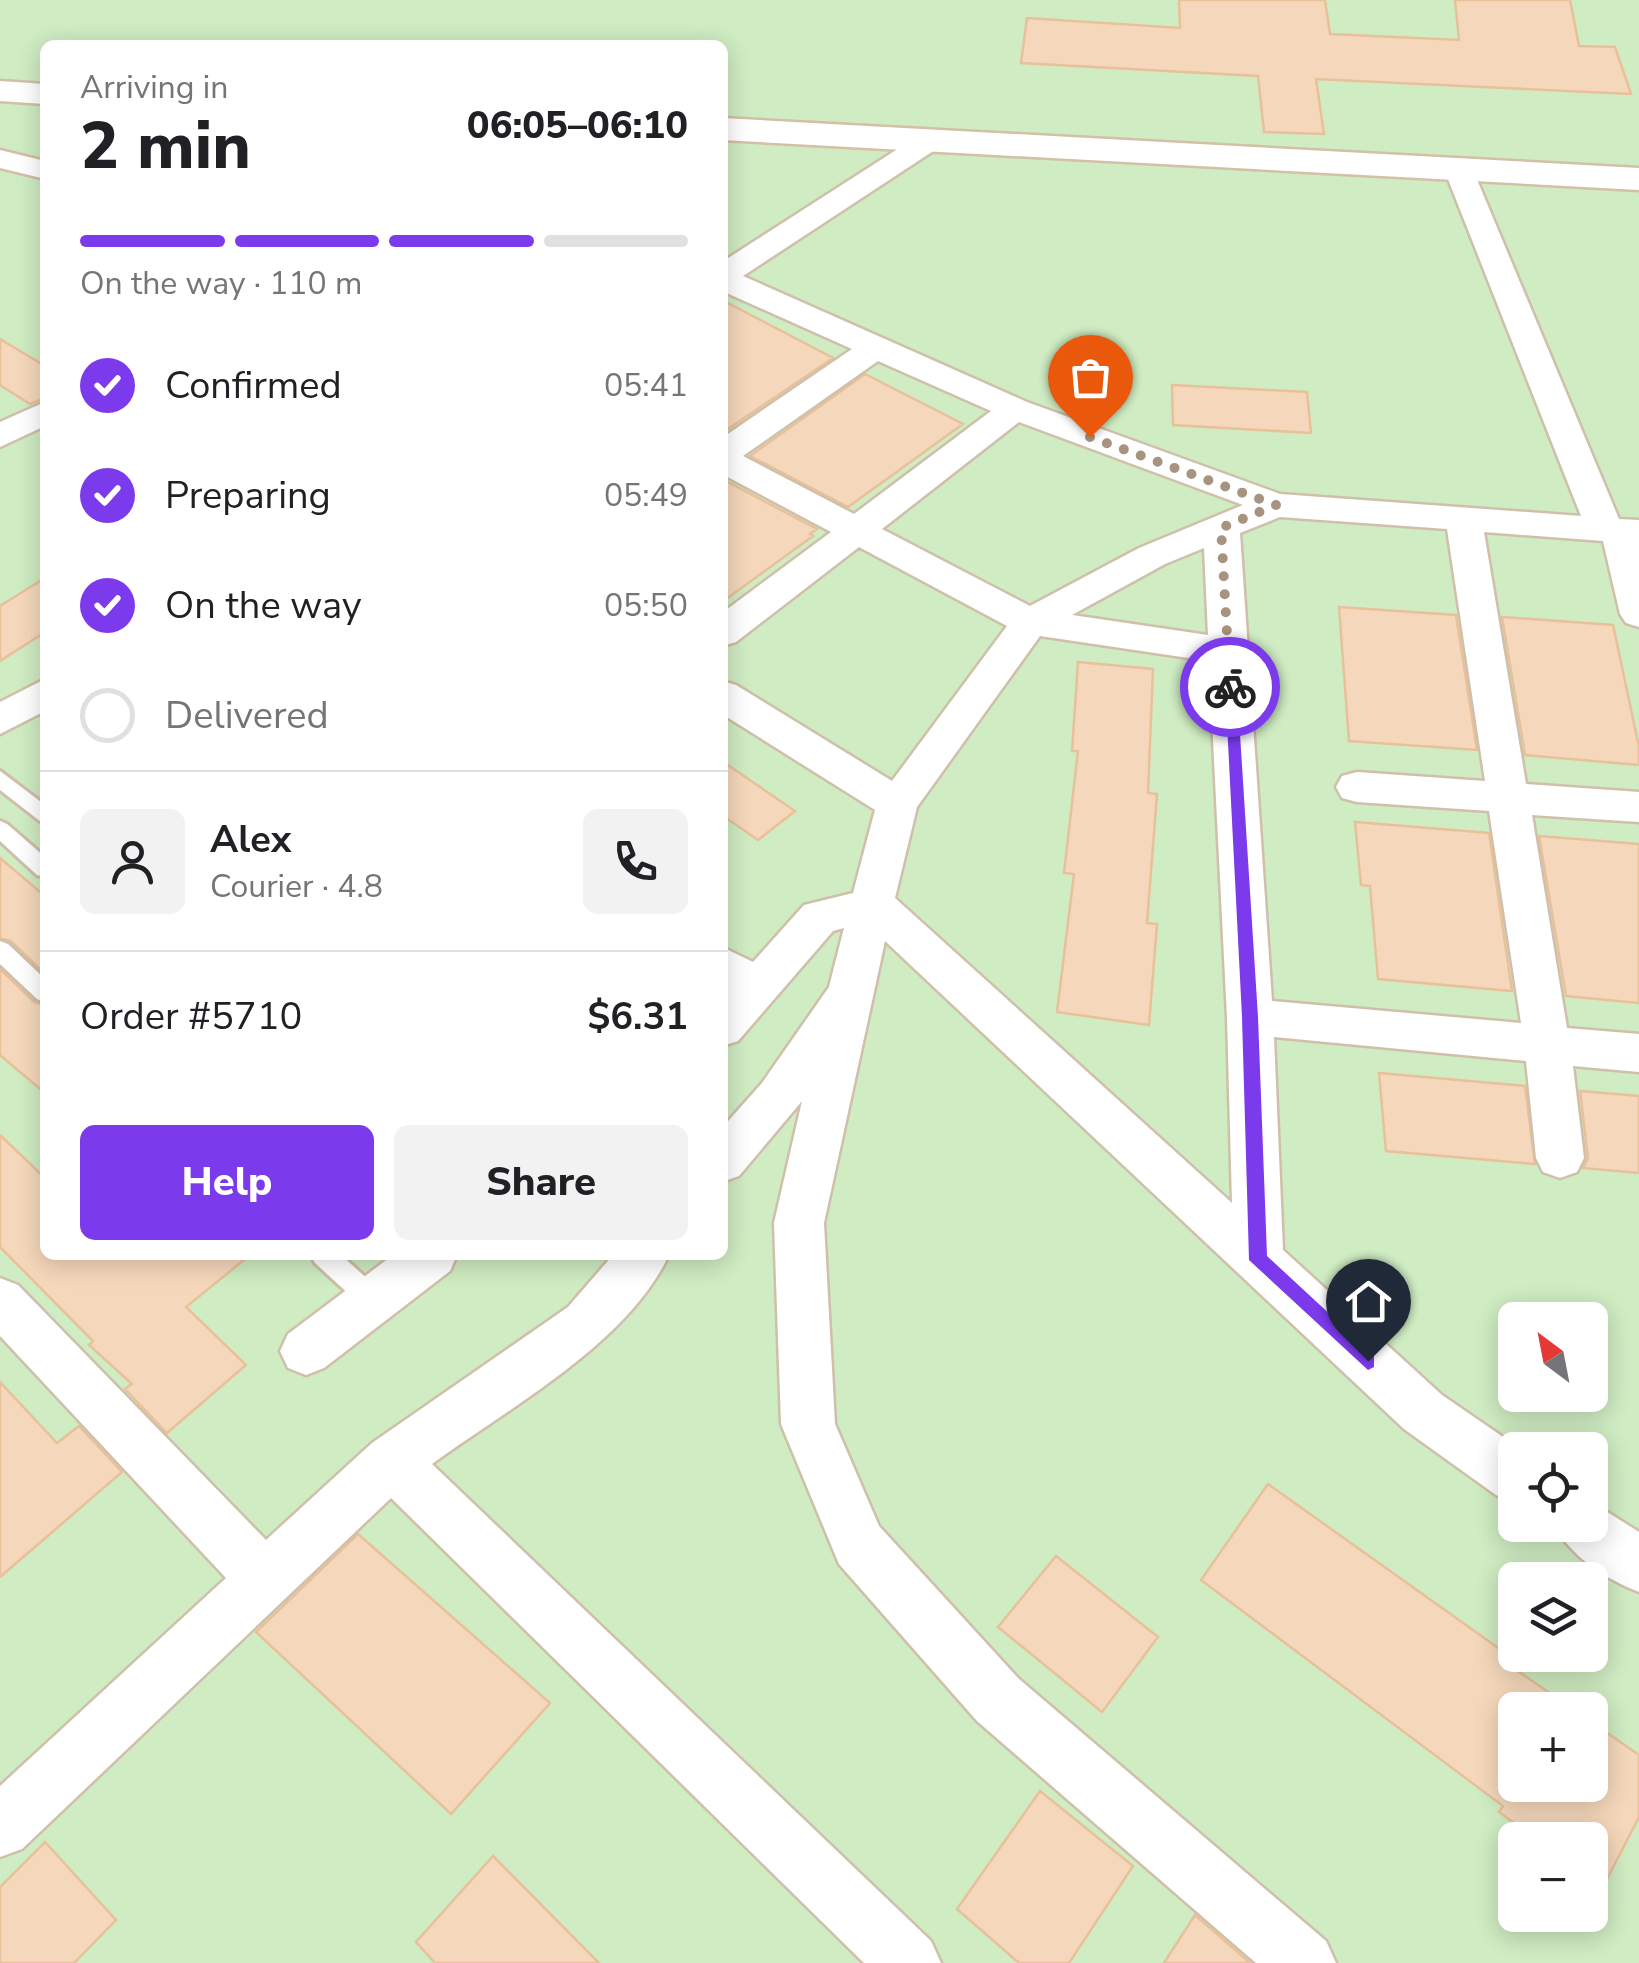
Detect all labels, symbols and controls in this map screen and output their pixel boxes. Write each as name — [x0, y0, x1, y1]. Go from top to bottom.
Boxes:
text: Arriving in — [80, 66, 228, 109]
text: 06:05–06:10 — [467, 100, 688, 151]
text: 2 min — [80, 102, 251, 191]
text: On the way · 110 m — [80, 262, 362, 305]
pin — [1048, 335, 1133, 438]
icon: bag — [1063, 350, 1118, 405]
icon: check — [80, 358, 135, 413]
text: Confirmed — [165, 360, 342, 411]
text: 05:41 — [604, 364, 688, 407]
icon: check — [80, 468, 135, 523]
text: Preparing — [165, 470, 331, 521]
text: 05:49 — [604, 474, 688, 517]
icon: check — [80, 578, 135, 633]
text: On the way — [165, 580, 361, 631]
text: 05:50 — [604, 584, 688, 627]
courier — [1180, 637, 1280, 737]
icon: bike — [1203, 660, 1258, 715]
text: Delivered — [165, 690, 329, 741]
button: person — [80, 809, 185, 914]
button: phone — [583, 809, 688, 914]
text: Alex — [210, 814, 291, 865]
text: Courier · 4.8 — [210, 865, 383, 908]
text: Order #5710 — [80, 991, 302, 1042]
text: $6.31 — [587, 991, 688, 1042]
button: Help — [80, 1125, 374, 1240]
button: Share — [394, 1125, 688, 1240]
pin — [1326, 1259, 1411, 1362]
icon: home — [1341, 1274, 1396, 1329]
north arrow — [1498, 1302, 1608, 1412]
map controls — [1498, 1302, 1608, 1932]
button: locate — [1498, 1432, 1608, 1542]
button: layers — [1498, 1562, 1608, 1672]
button: + — [1498, 1692, 1608, 1802]
button: − — [1498, 1822, 1608, 1932]

